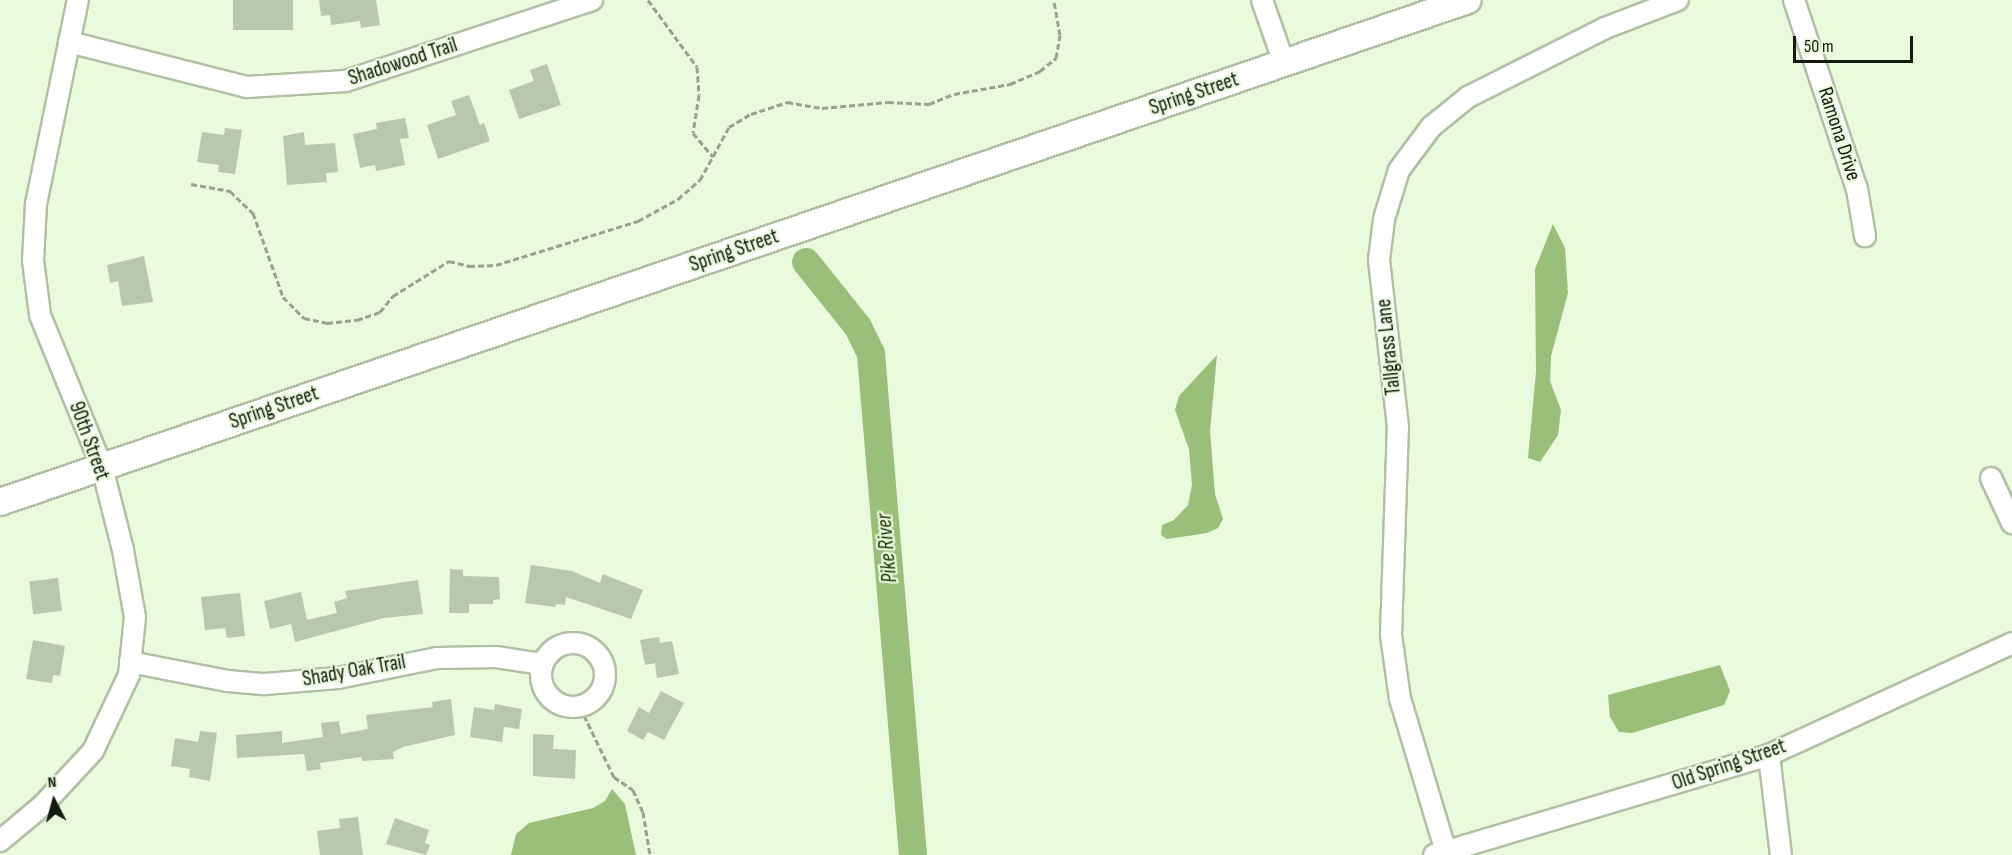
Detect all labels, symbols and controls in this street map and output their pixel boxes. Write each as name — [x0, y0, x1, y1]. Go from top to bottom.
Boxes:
scale bar — [1796, 24, 1916, 62]
street label: Shadowood Trail — [345, 33, 461, 91]
text: 50 m — [1804, 36, 1834, 57]
street label: Spring Street — [1146, 67, 1242, 121]
street label: Ramona Drive — [1812, 84, 1866, 184]
street label: Spring Street — [686, 224, 782, 278]
street label: Tallgrass Lane — [1371, 298, 1407, 396]
street label: Spring Street — [226, 381, 322, 435]
street label: 90th Street — [63, 398, 115, 484]
water label: Pike River — [871, 512, 903, 584]
street label: Shady Oak Trail — [300, 650, 408, 692]
street label: Old Spring Street — [1669, 734, 1789, 796]
north arrow — [24, 771, 84, 831]
text: N — [47, 773, 57, 792]

